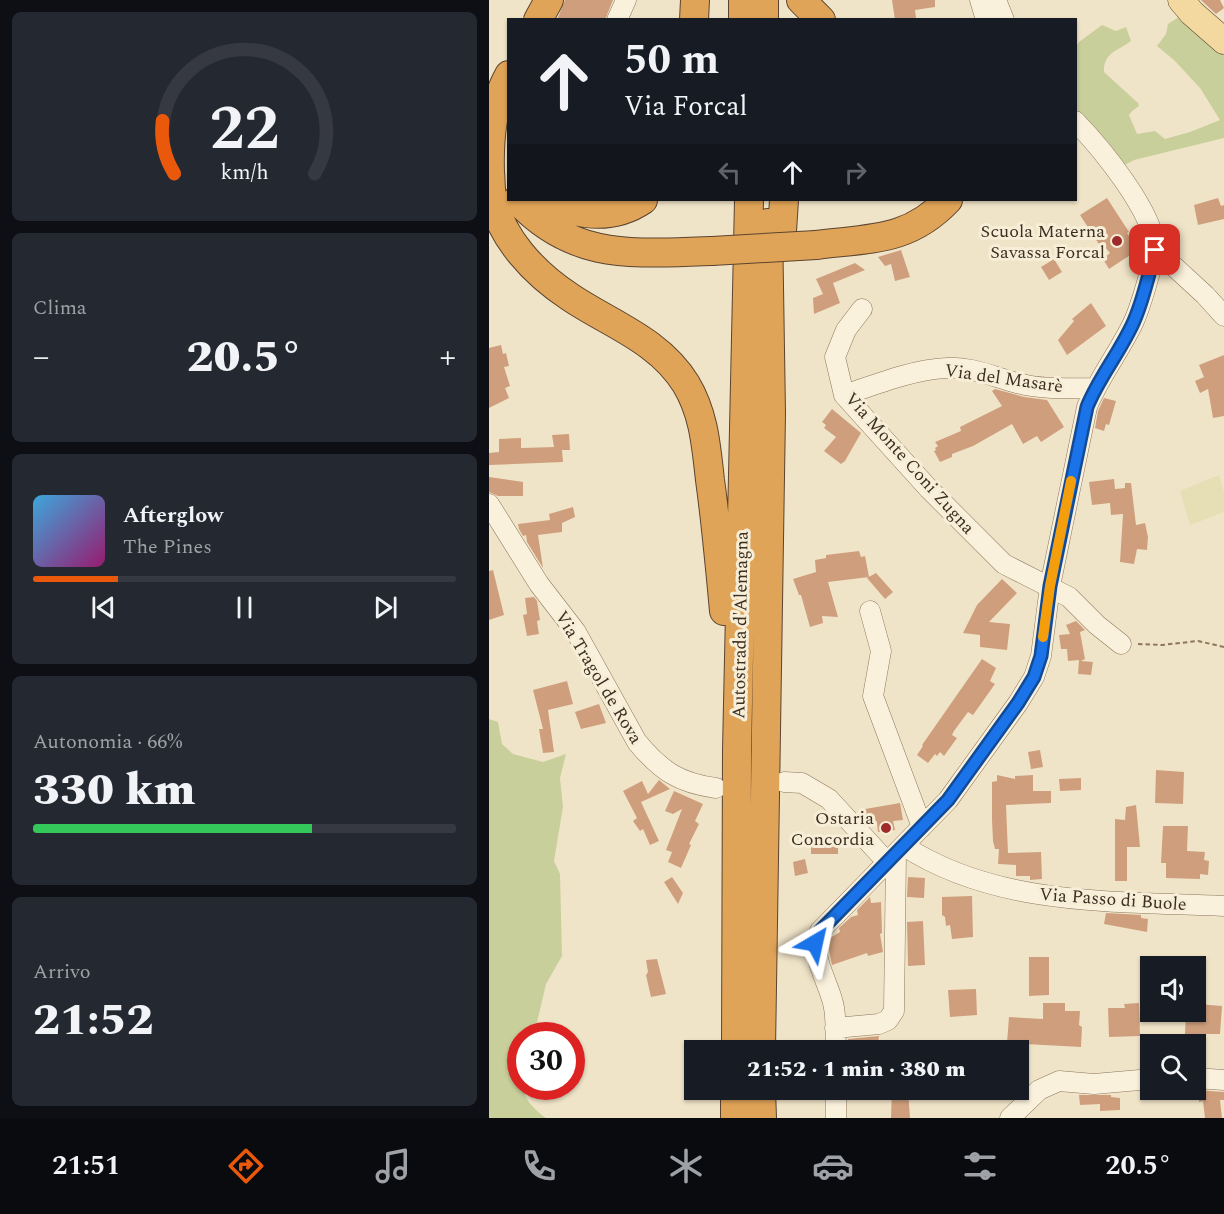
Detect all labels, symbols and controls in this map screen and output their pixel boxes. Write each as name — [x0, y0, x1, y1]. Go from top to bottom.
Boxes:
text: 50 m — [624, 29, 719, 92]
icon: ahead — [525, 42, 603, 120]
text: 22 — [209, 82, 280, 177]
text: Via Forcal — [624, 86, 747, 128]
text: km/h — [220, 156, 269, 189]
icon: left — [713, 156, 746, 189]
icon: ahead — [776, 156, 809, 189]
icon: right — [839, 156, 872, 189]
place label: Scuola Materna Savassa Forcal — [981, 218, 1105, 266]
pin — [1129, 224, 1180, 275]
icon: arrive — [1138, 233, 1171, 266]
marker: Scuola Materna Savassa Forcal — [1110, 234, 1124, 248]
text: Clima — [33, 293, 87, 323]
text: 20.5° — [186, 323, 303, 392]
text: − — [33, 332, 50, 382]
text: + — [439, 332, 456, 382]
street label: Via del Masarè — [943, 357, 1065, 400]
street label: Via Monte Coni Zugna — [838, 386, 981, 541]
text: Afterglow — [123, 499, 223, 532]
street label: Autostrada d'Alemagna — [725, 531, 756, 719]
text: The Pines — [123, 532, 212, 562]
icon: previous — [87, 591, 120, 624]
icon: pause — [228, 591, 261, 624]
icon: next — [369, 591, 402, 624]
street label: Via Tragol de Rova — [548, 605, 649, 749]
text: Autonomia · 66% — [33, 727, 182, 757]
text: 330 km — [33, 756, 195, 825]
place label: Ostaria Concordia — [791, 805, 874, 853]
marker: Ostaria Concordia — [879, 821, 893, 835]
street label: Via Passo di Buole — [1038, 881, 1188, 918]
position arrow — [783, 911, 847, 975]
map controls — [1140, 956, 1206, 1100]
button: sound — [1140, 956, 1206, 1022]
text: Arrivo — [33, 957, 91, 987]
text: 21:52 — [33, 986, 154, 1055]
speed limit sign: 30 — [507, 1022, 585, 1100]
button: search — [1140, 1034, 1206, 1100]
text: 21:52 · 1 min · 380 m — [747, 1053, 966, 1086]
text: 21:51 — [52, 1145, 120, 1187]
icon: directions — [225, 1145, 267, 1187]
icon: music — [372, 1145, 414, 1187]
icon: phone — [518, 1145, 560, 1187]
icon: climate — [665, 1145, 707, 1187]
icon: car — [812, 1145, 854, 1187]
icon: filters — [959, 1145, 1001, 1187]
text: 20.5° — [1105, 1145, 1172, 1187]

